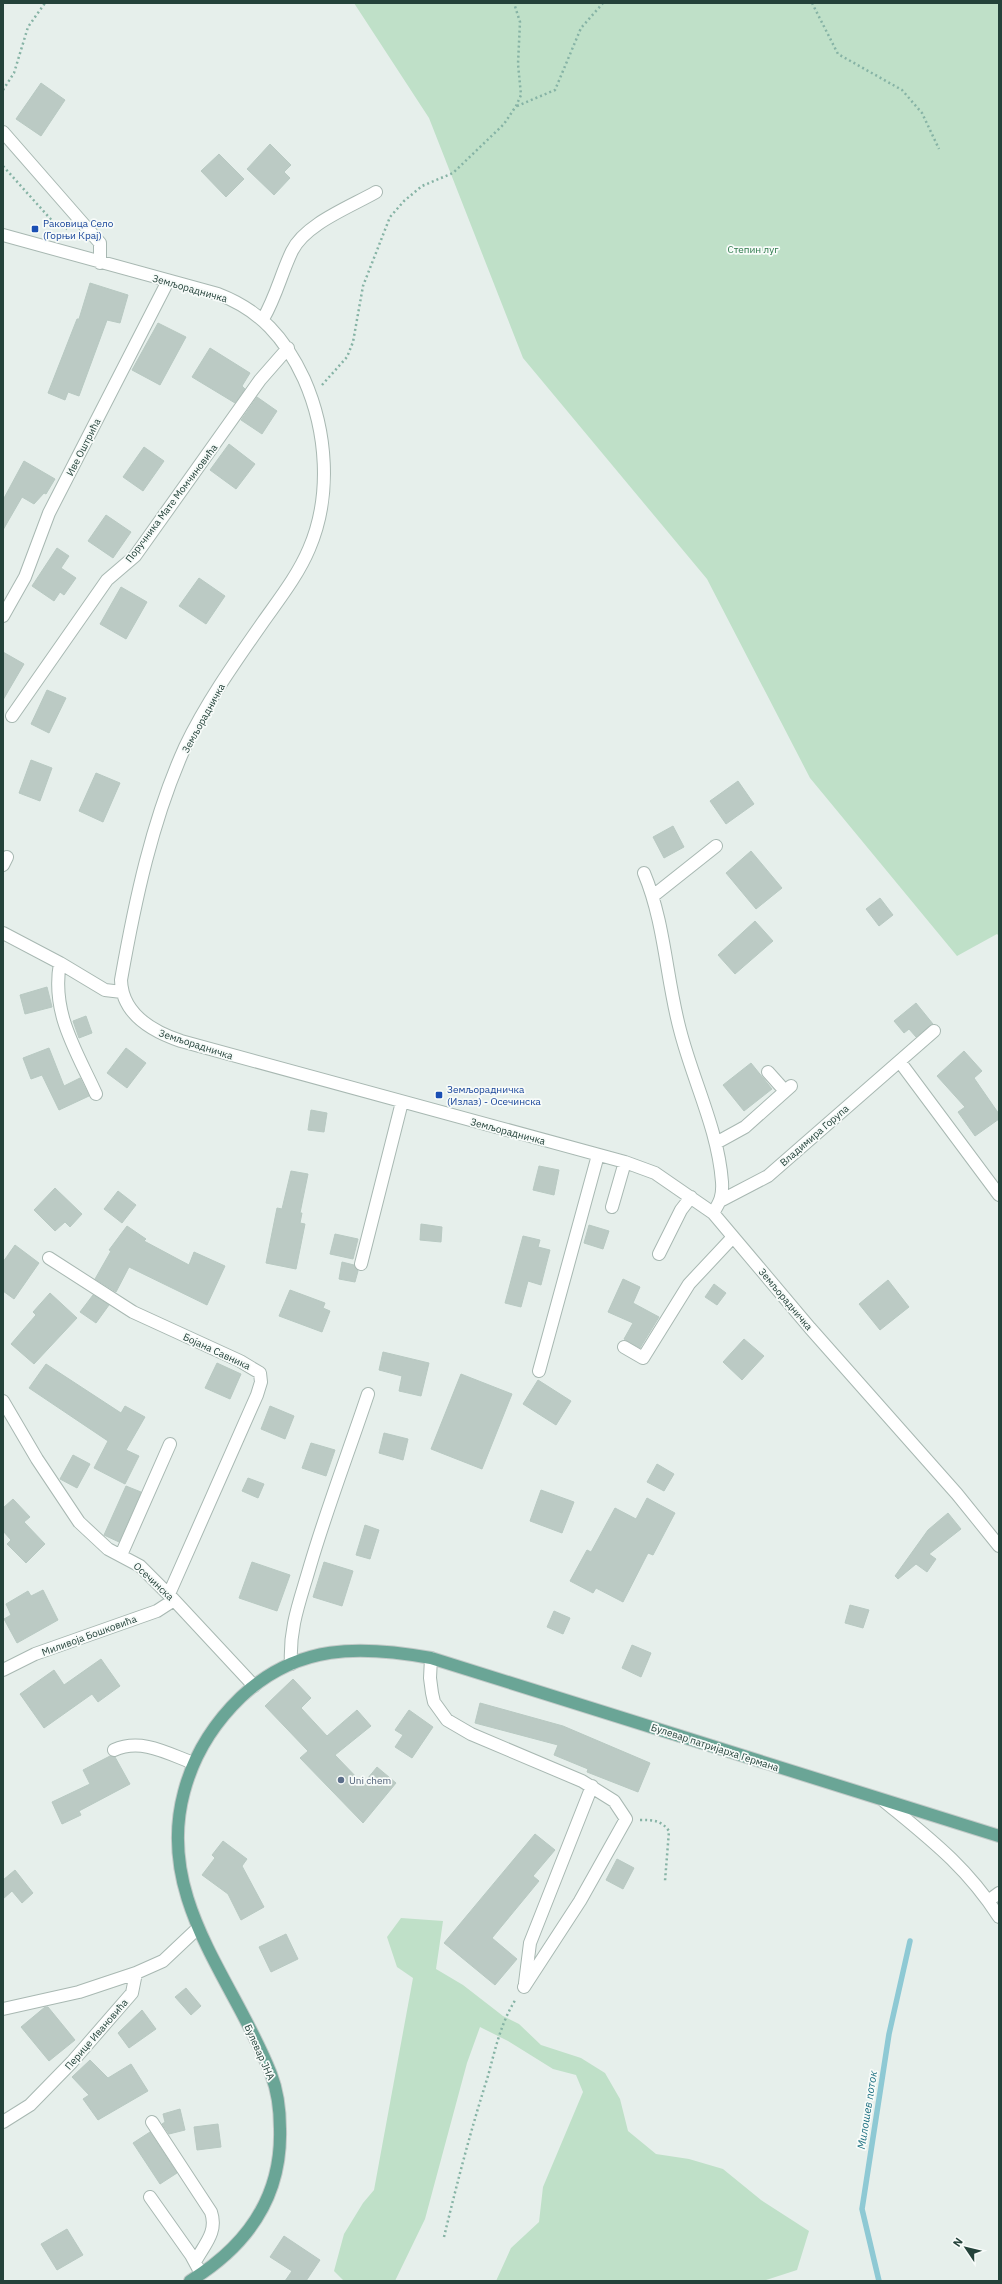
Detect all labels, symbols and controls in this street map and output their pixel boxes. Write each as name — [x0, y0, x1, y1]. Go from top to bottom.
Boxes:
place label: Раковица Село (Горњи Крај) — [43, 217, 114, 242]
marker: Раковица Село (Горњи Крај) — [30, 224, 40, 234]
park label: Степин луг — [727, 243, 779, 256]
street label: Земљорадничка — [151, 272, 229, 306]
street label: Иве Оштрића — [63, 416, 104, 478]
street label: Поручника Мате Момчиновића — [123, 441, 221, 565]
street label: Земљорадничка — [179, 681, 228, 755]
street label: Земљорадничка — [157, 1026, 235, 1063]
place label: Земљорадничка (Излаз) - Осечинска — [447, 1083, 542, 1108]
marker: Земљорадничка (Излаз) - Осечинска — [434, 1090, 444, 1100]
street label: Владимира Горупа — [777, 1101, 852, 1169]
street label: Земљорадничка — [469, 1115, 547, 1148]
street label: Земљорадничка — [756, 1266, 816, 1334]
street label: Бојана Савника — [181, 1330, 253, 1373]
street label: Осечинска — [131, 1559, 177, 1604]
street label: Миливоја Бошковића — [40, 1612, 139, 1659]
street label: Булевар патријарха Германа — [649, 1721, 781, 1775]
place label: Uni chem — [349, 1774, 391, 1787]
marker: Uni chem — [336, 1775, 346, 1785]
street label: Перице Ивановића — [62, 1996, 131, 2073]
street label: Булевар ЈНА — [241, 2022, 278, 2083]
water label: Милошев поток — [854, 2070, 880, 2150]
north arrow — [946, 2228, 986, 2268]
text: N — [950, 2235, 966, 2250]

